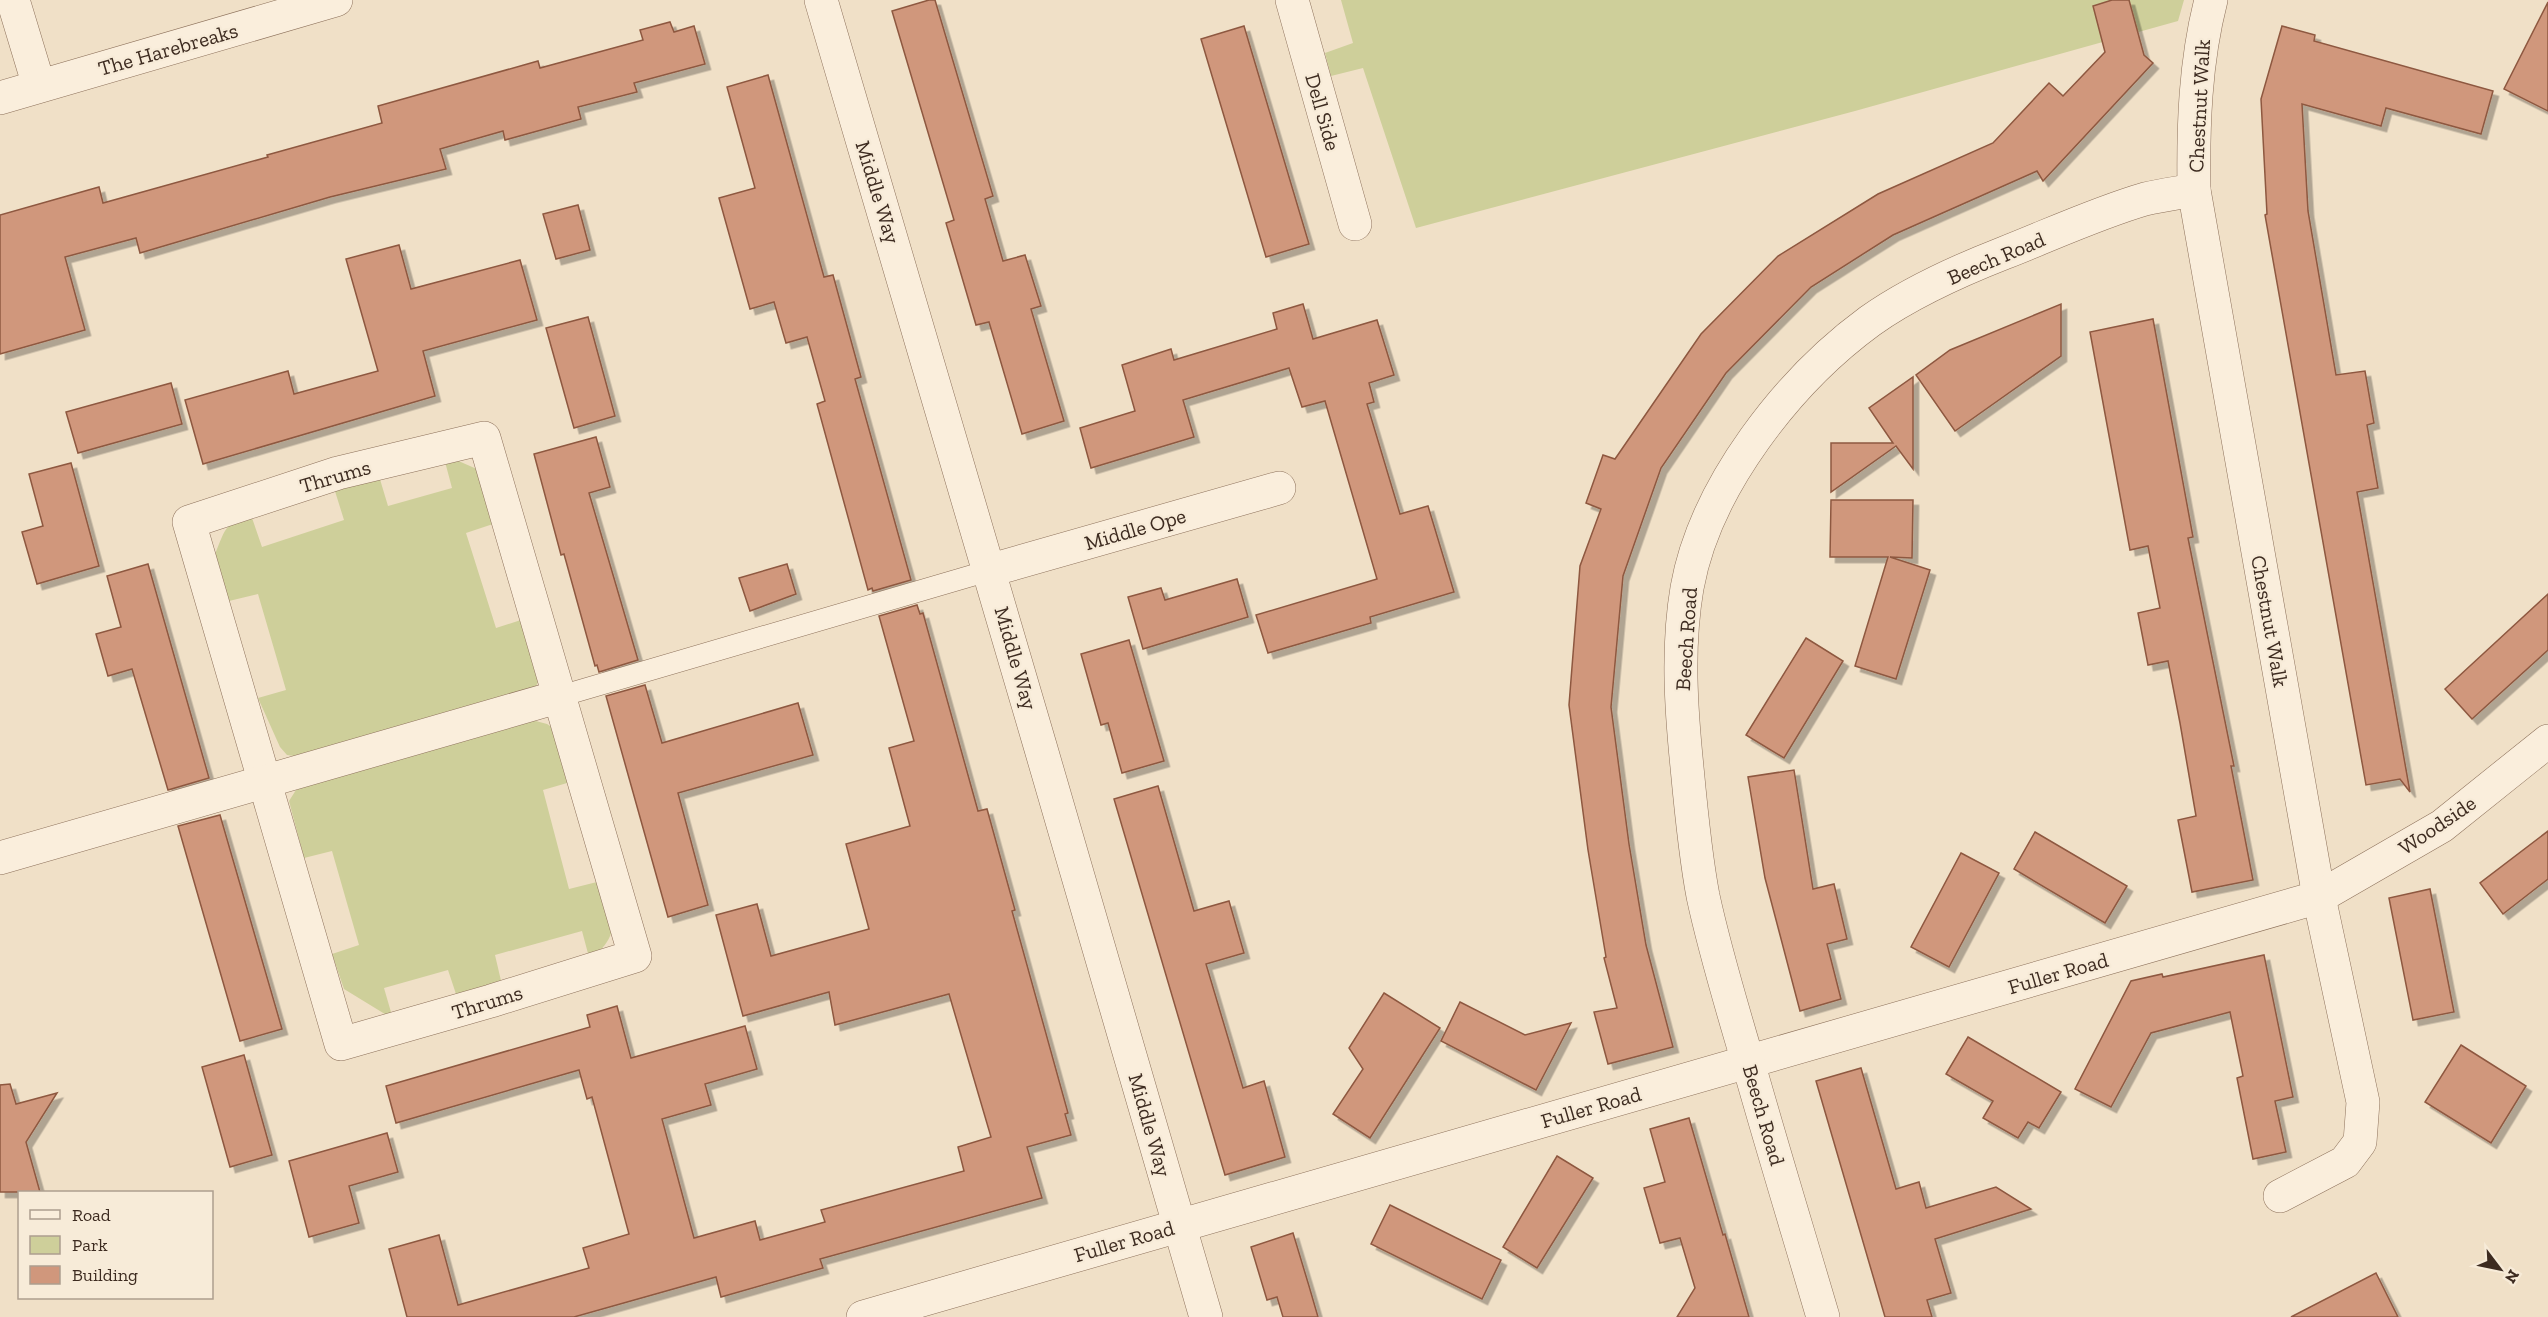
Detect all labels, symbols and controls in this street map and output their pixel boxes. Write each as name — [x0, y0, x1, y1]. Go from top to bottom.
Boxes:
street label: The Harebreaks — [95, 17, 241, 81]
street label: Chestnut Walk — [2183, 39, 2215, 173]
street label: Dell Side — [1300, 71, 1346, 154]
street label: Middle Way — [851, 138, 906, 247]
street label: Beech Road — [1943, 226, 2049, 290]
street label: Thrums — [297, 454, 373, 498]
street label: Middle Ope — [1081, 503, 1189, 555]
street label: Chestnut Walk — [2246, 553, 2294, 689]
street label: Beech Road — [1670, 586, 1702, 692]
street label: Middle Way — [989, 604, 1043, 713]
street label: Woodside — [2393, 790, 2481, 860]
street label: Fuller Road — [2005, 947, 2111, 999]
street label: Thrums — [449, 979, 525, 1025]
street label: Beech Road — [1738, 1062, 1790, 1169]
street label: Middle Way — [1123, 1071, 1177, 1180]
street label: Fuller Road — [1538, 1081, 1644, 1133]
legend — [18, 1191, 213, 1299]
text: Road — [72, 1204, 111, 1226]
street label: Fuller Road — [1071, 1215, 1177, 1267]
text: Park — [72, 1234, 108, 1256]
north arrow — [2470, 1239, 2530, 1299]
text: Building — [72, 1264, 138, 1286]
text: N — [2501, 1266, 2524, 1287]

